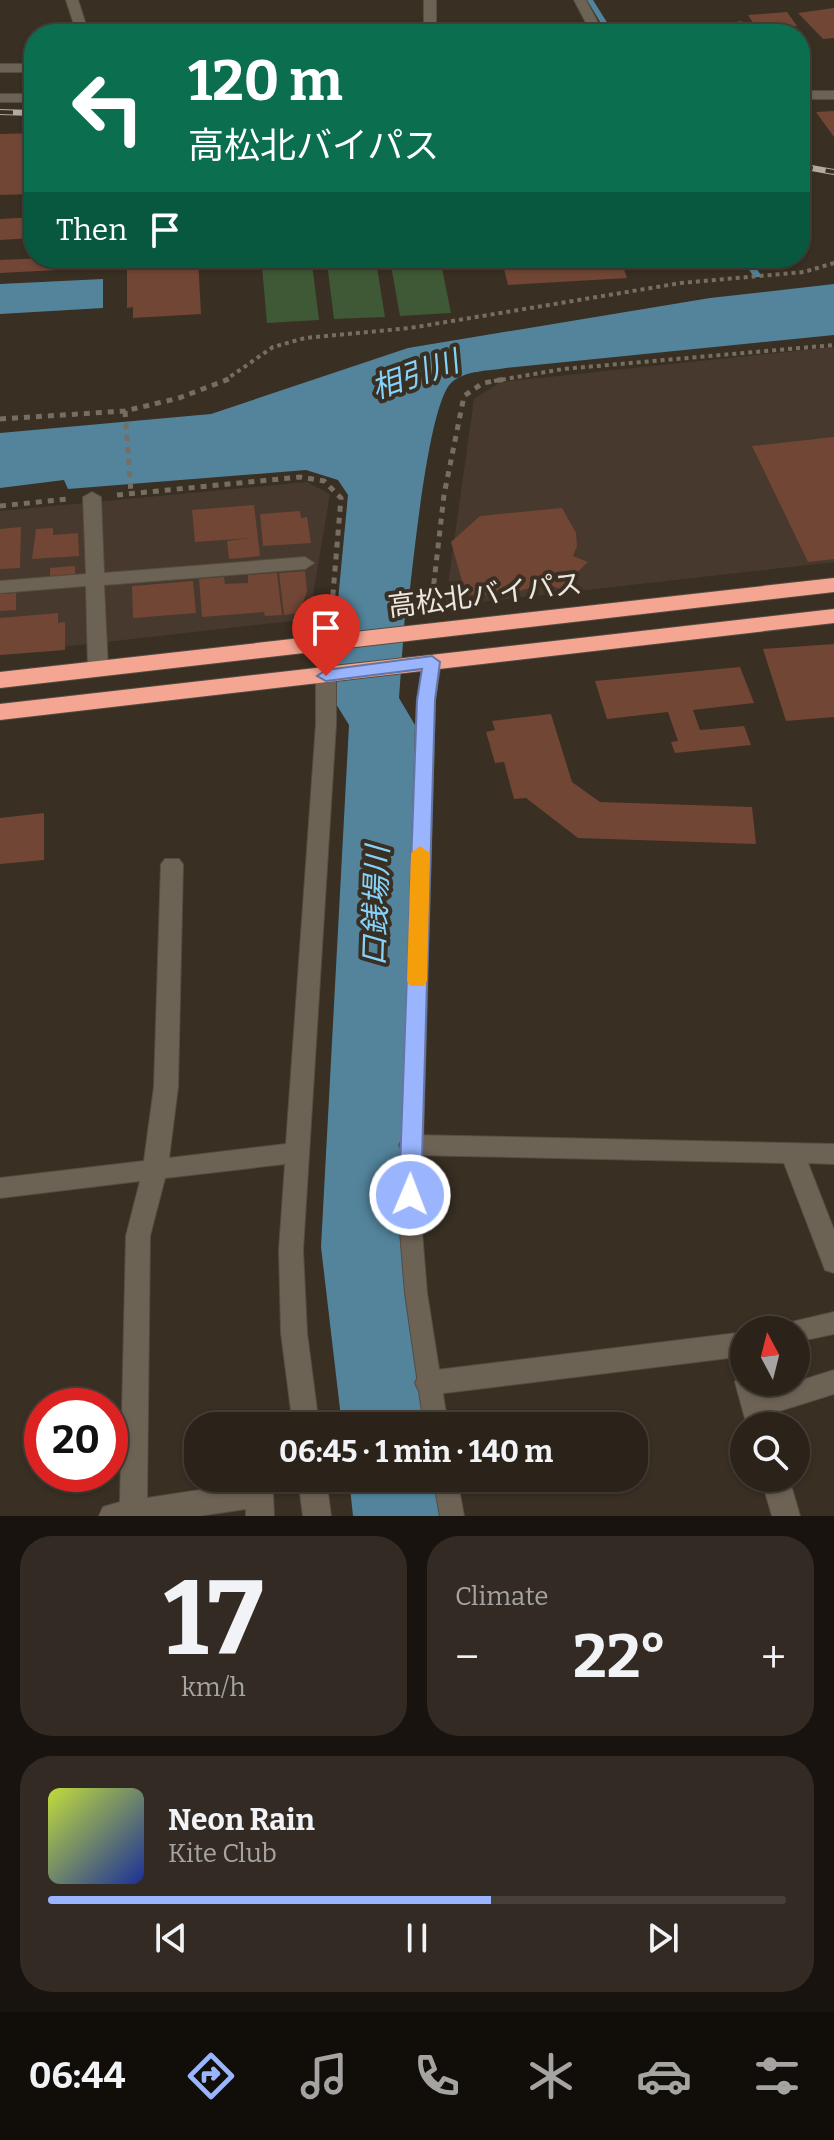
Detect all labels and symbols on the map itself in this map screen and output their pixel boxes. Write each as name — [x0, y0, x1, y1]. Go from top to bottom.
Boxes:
water label: 相引川 — [367, 342, 466, 407]
street label: 高松北バイパス — [386, 567, 584, 623]
pin — [292, 594, 360, 676]
water label: 口銭場川 — [356, 842, 396, 967]
position arrow — [368, 1153, 452, 1237]
north arrow — [730, 1316, 810, 1396]
speed limit sign: 20 — [24, 1388, 128, 1492]

